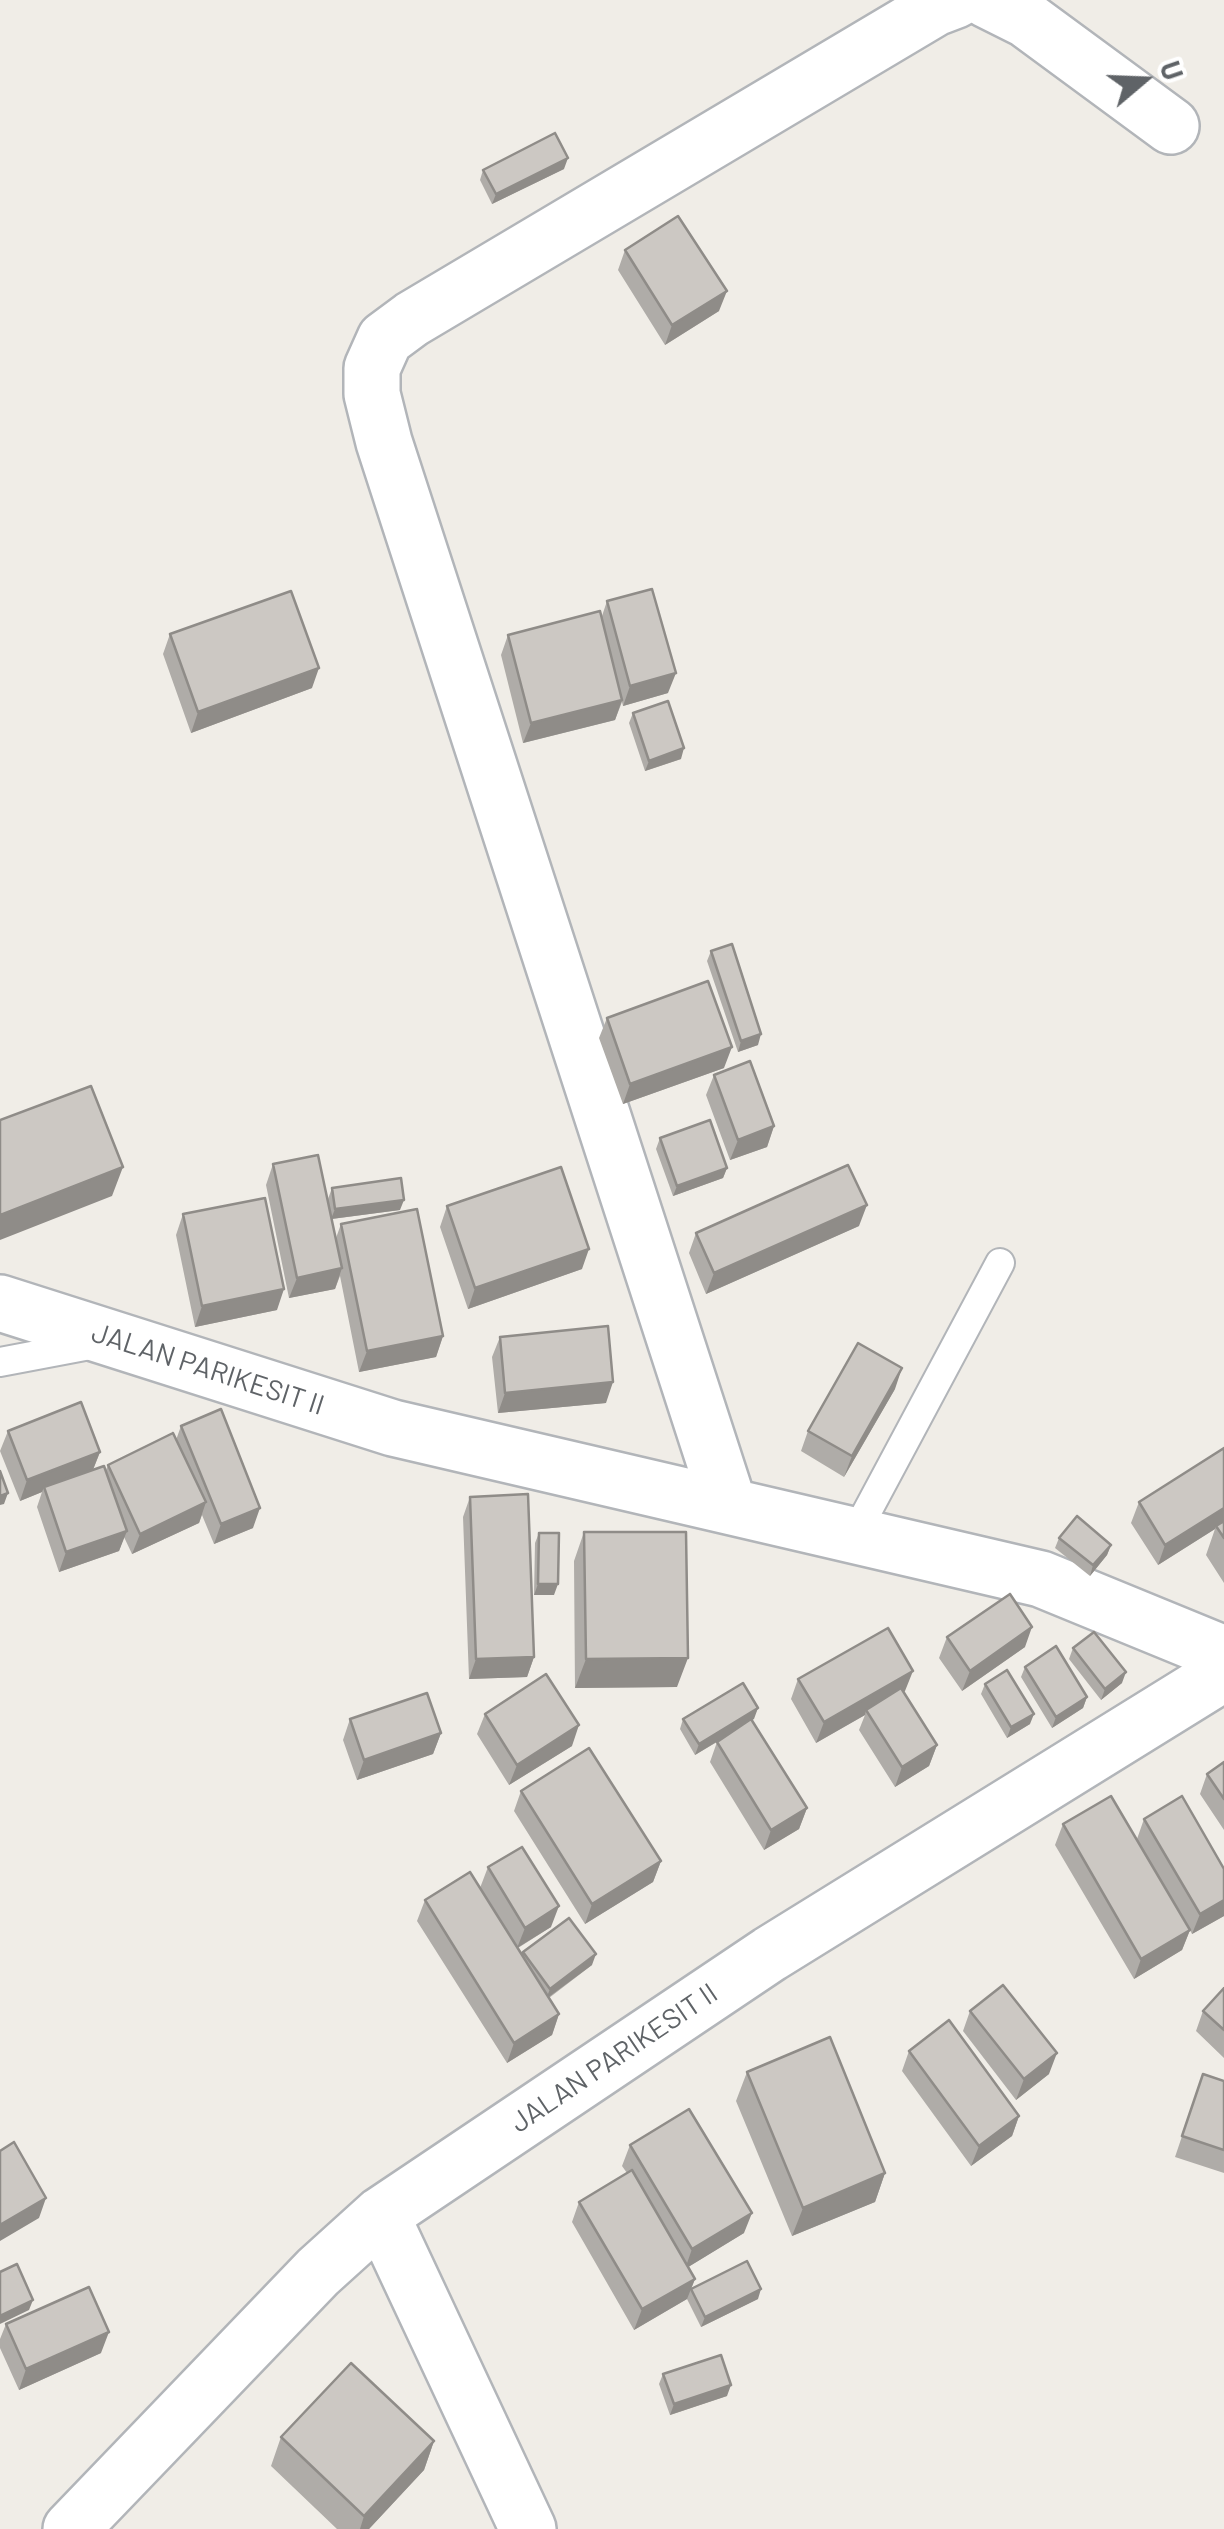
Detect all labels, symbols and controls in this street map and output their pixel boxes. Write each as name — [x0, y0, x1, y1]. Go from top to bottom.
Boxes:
north arrow — [1094, 30, 1194, 130]
text: U — [1153, 56, 1191, 84]
street label: JALAN PARIKESIT II — [87, 1316, 329, 1422]
street label: JALAN PARIKESIT II — [504, 1976, 724, 2140]

